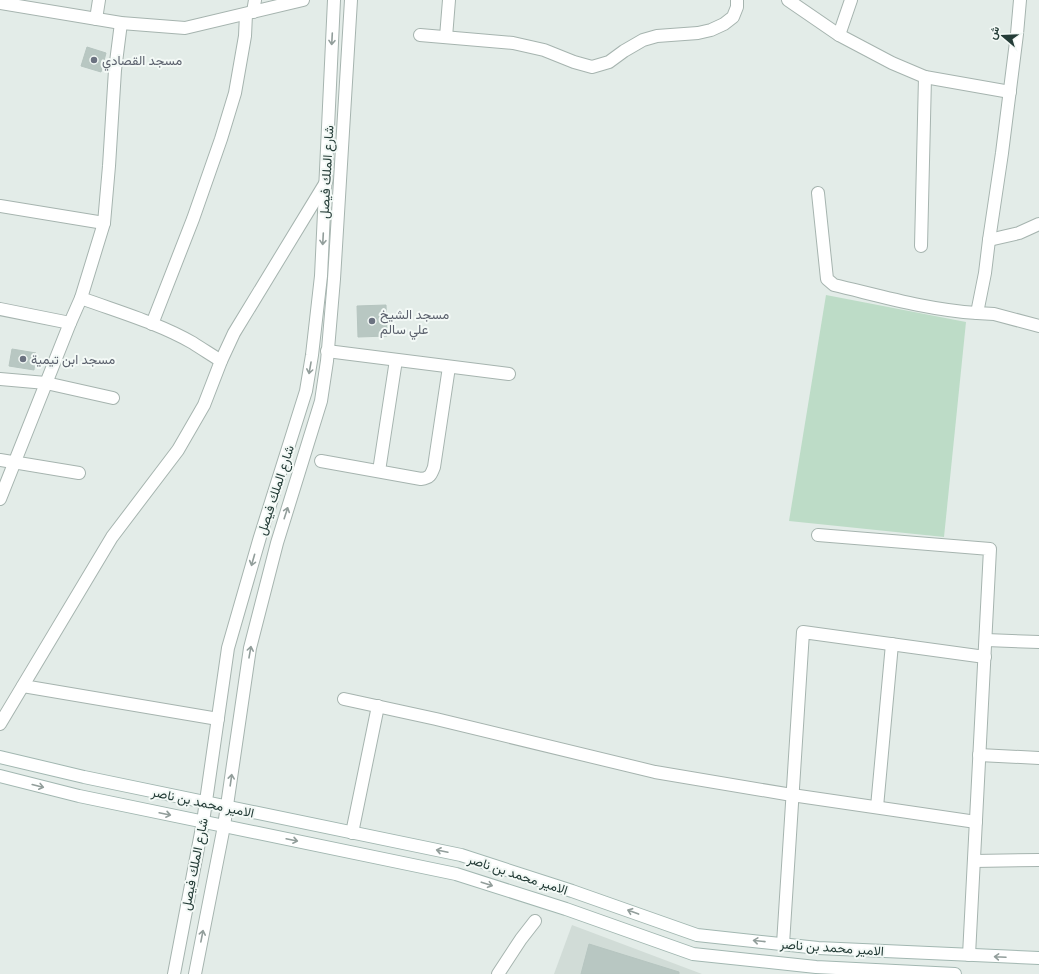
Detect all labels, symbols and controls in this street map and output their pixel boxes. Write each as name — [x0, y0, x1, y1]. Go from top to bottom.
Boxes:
north arrow — [983, 16, 1023, 56]
text: ش — [984, 24, 1002, 41]
one-way arrow — [329, 32, 336, 45]
place label: مسجد القصادي — [102, 51, 182, 71]
marker: مسجد القصادي — [89, 55, 99, 65]
street label: شارع الملك فيصل — [315, 125, 338, 219]
one-way arrow — [319, 232, 327, 245]
place label: مسجد الشيخ علي سالم — [380, 305, 449, 340]
marker: مسجد الشيخ علي سالم — [367, 316, 377, 326]
place label: مسجد ابن تيمية — [31, 350, 115, 368]
marker: مسجد ابن تيمية — [18, 354, 28, 364]
one-way arrow — [306, 361, 314, 374]
street label: شارع الملك فيصل — [252, 443, 299, 538]
one-way arrow — [283, 507, 291, 519]
one-way arrow — [249, 553, 256, 566]
one-way arrow — [246, 646, 254, 659]
one-way arrow — [227, 774, 235, 787]
one-way arrow — [31, 782, 44, 790]
street label: الامير محمد بن ناصر — [149, 782, 256, 822]
one-way arrow — [158, 810, 171, 818]
street label: شارع الملك فيصل — [176, 816, 213, 912]
one-way arrow — [285, 837, 298, 845]
one-way arrow — [436, 847, 449, 855]
street label: الامير محمد بن ناصر — [465, 849, 570, 899]
one-way arrow — [480, 881, 493, 888]
one-way arrow — [627, 908, 639, 916]
one-way arrow — [199, 930, 207, 943]
street label: الامير محمد بن ناصر — [778, 934, 885, 960]
one-way arrow — [753, 938, 766, 945]
one-way arrow — [994, 953, 1007, 960]

